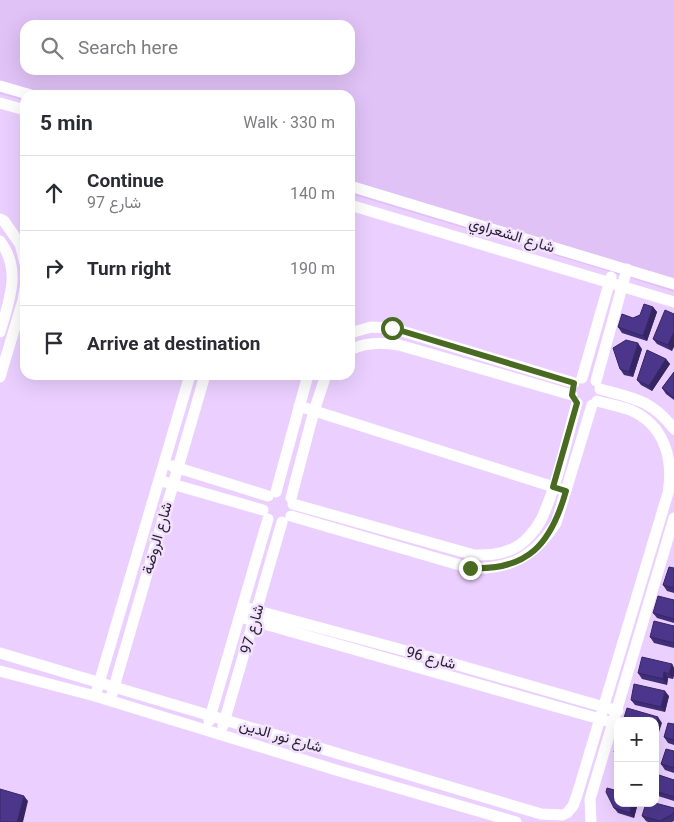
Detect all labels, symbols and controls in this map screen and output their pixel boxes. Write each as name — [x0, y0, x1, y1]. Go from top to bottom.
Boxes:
search box — [20, 20, 355, 75]
icon: search — [38, 34, 66, 62]
text: Search here — [78, 36, 178, 59]
text: 5 min — [40, 111, 93, 135]
text: Walk · 330 m — [243, 113, 335, 132]
text: Continue — [87, 169, 164, 192]
icon: ahead — [40, 179, 68, 207]
text: 140 m — [290, 184, 335, 203]
text: شارع 97 — [87, 193, 141, 212]
street label: شارع الشعراوي — [466, 213, 557, 260]
icon: right — [40, 254, 68, 282]
text: Turn right — [87, 257, 171, 280]
text: 190 m — [290, 259, 335, 278]
route start — [381, 317, 404, 340]
icon: arrive — [40, 329, 68, 357]
text: Arrive at destination — [87, 332, 260, 355]
street label: شارع الروضة — [138, 500, 178, 577]
route end — [459, 557, 482, 580]
street label: شارع 97 — [236, 602, 270, 656]
street label: شارع 96 — [404, 643, 458, 675]
street label: شارع نور الدين — [237, 716, 325, 758]
map controls — [614, 717, 659, 807]
button: + — [614, 717, 659, 762]
button: − — [614, 762, 659, 807]

